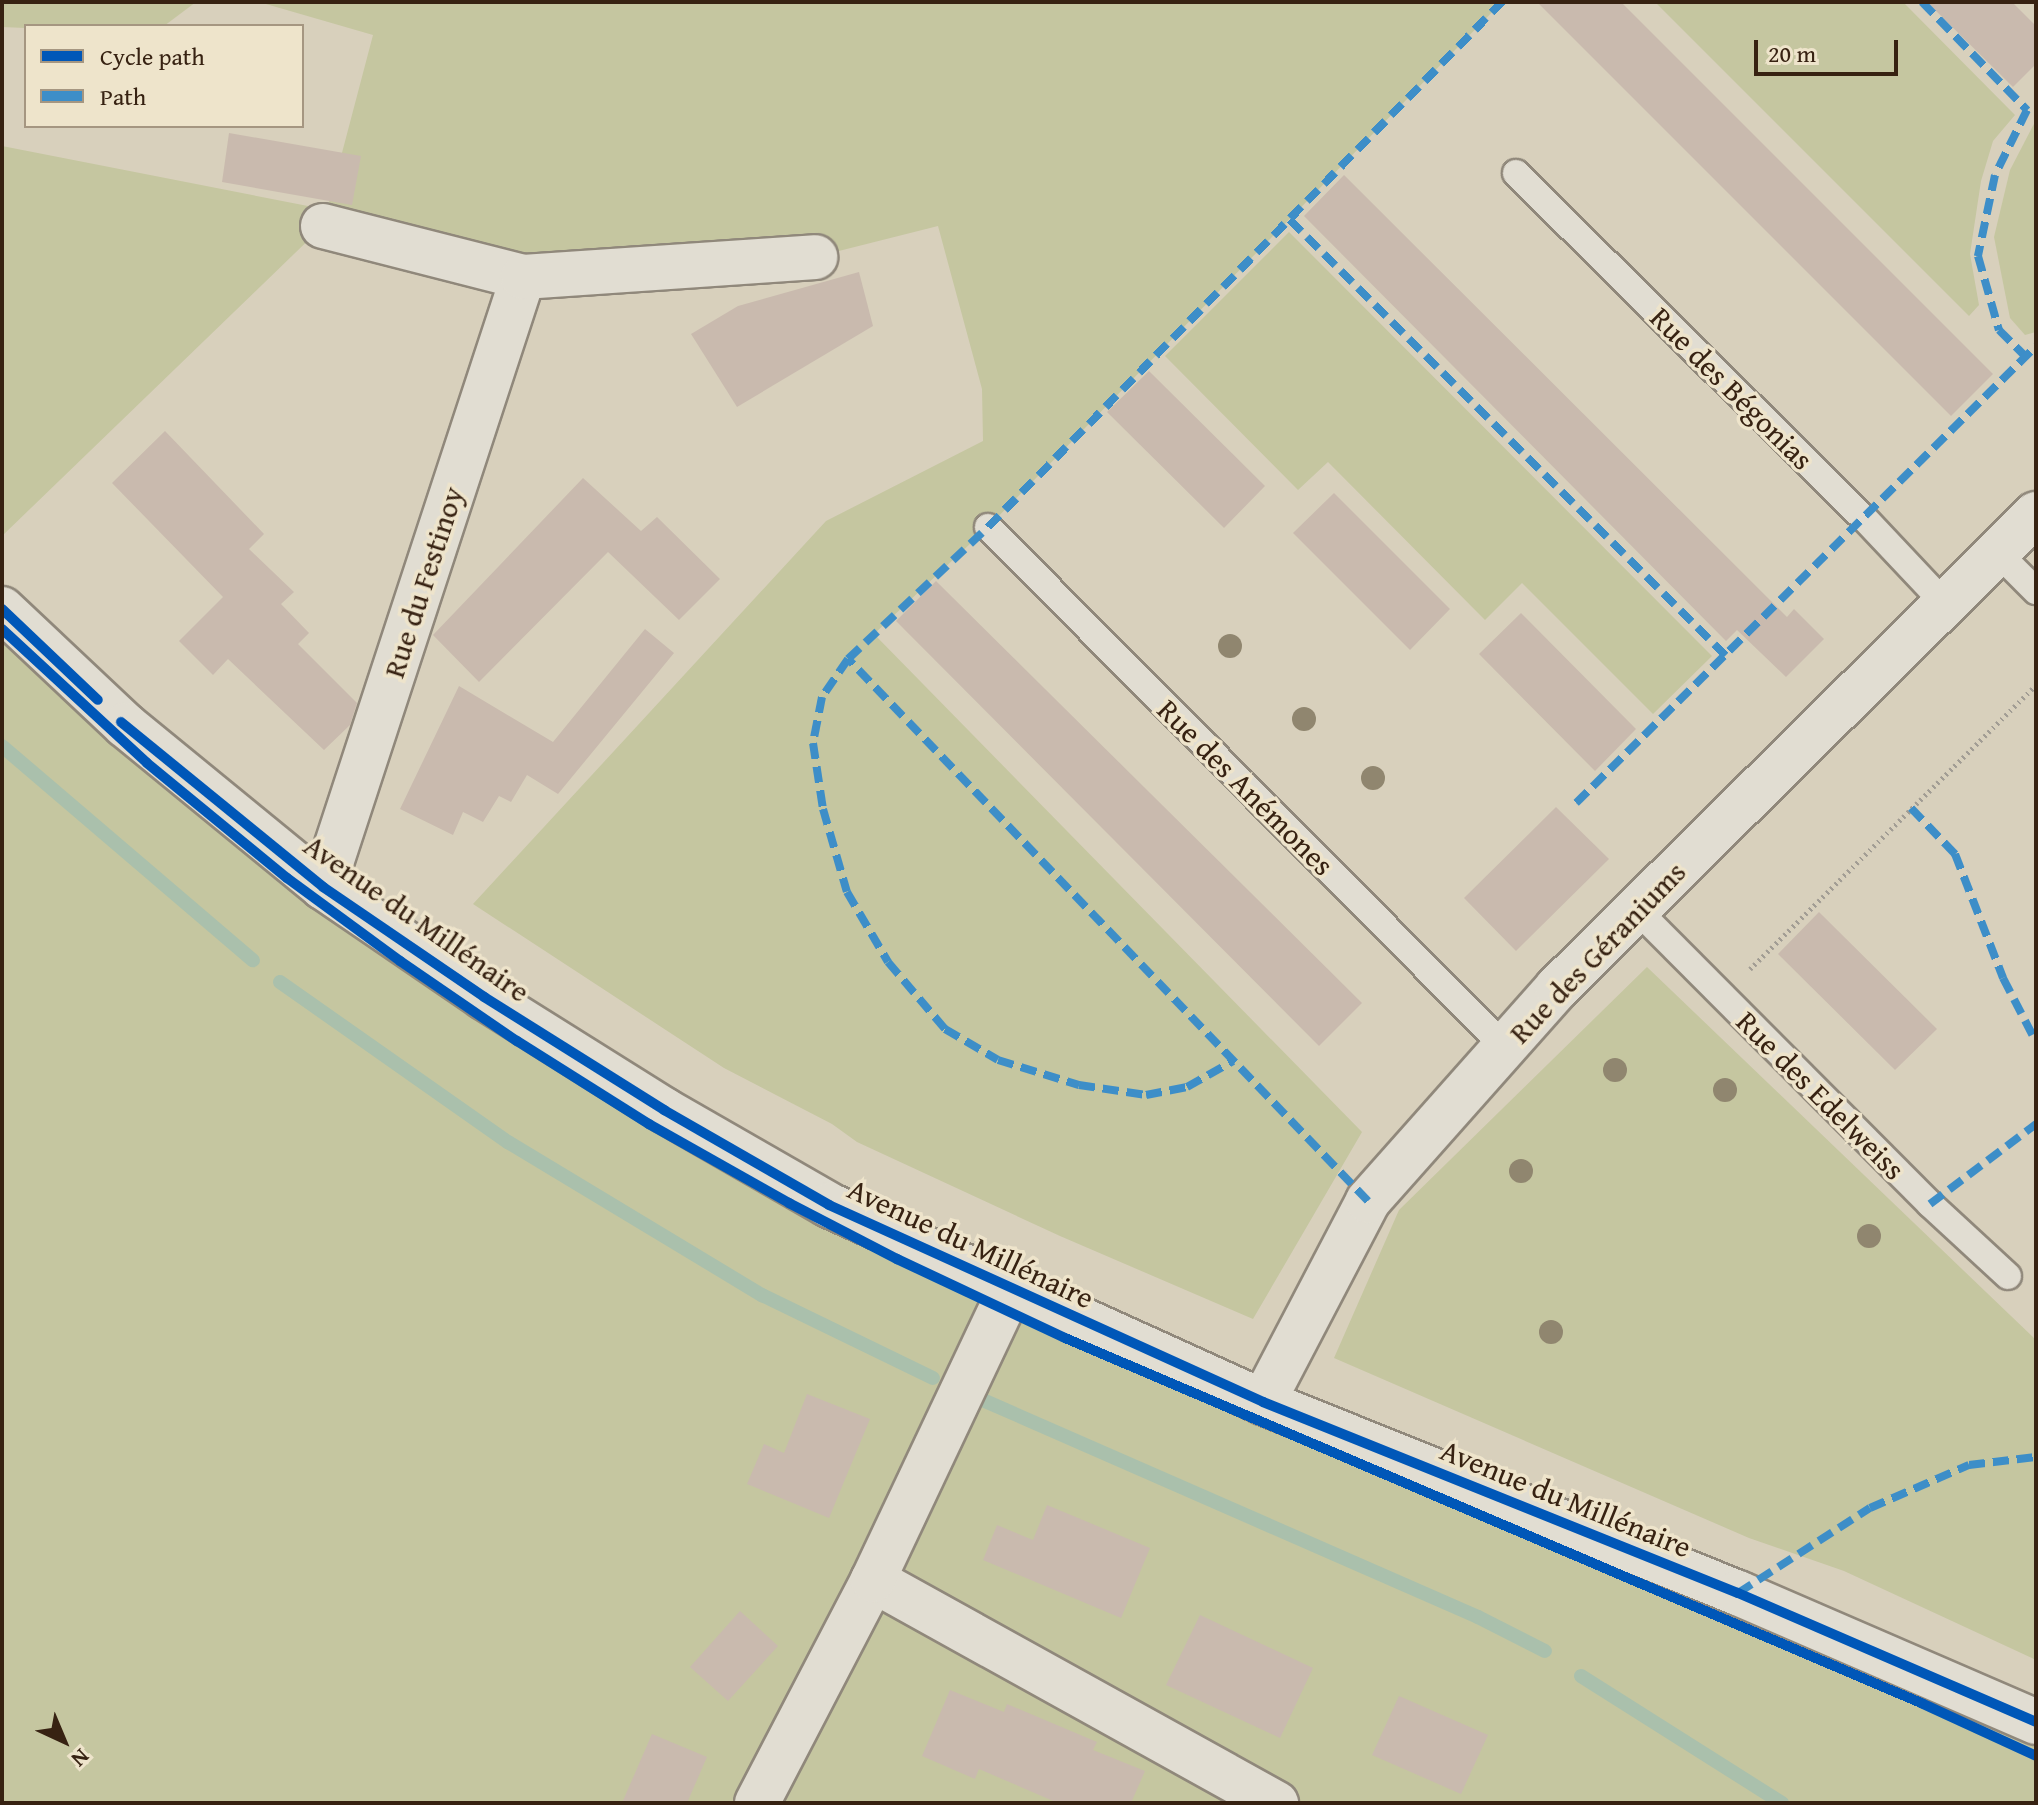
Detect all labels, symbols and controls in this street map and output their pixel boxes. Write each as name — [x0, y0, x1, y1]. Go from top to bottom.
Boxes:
legend — [24, 24, 304, 128]
scale bar — [1758, 24, 1902, 74]
text: 20 m — [1768, 36, 1816, 71]
text: Cycle path — [100, 39, 205, 74]
text: Path — [100, 79, 146, 114]
street label: Rue des Bégonias — [1643, 299, 1821, 477]
street label: Rue du Festinoy — [375, 482, 471, 682]
street label: Rue des Anémones — [1150, 691, 1342, 883]
street label: Avenue du Millénaire — [297, 827, 537, 1009]
street label: Rue des Géraniums — [1501, 854, 1693, 1050]
street label: Rue des Edelweiss — [1729, 1003, 1913, 1187]
street label: Avenue du Millénaire — [842, 1170, 1100, 1316]
street label: Avenue du Millénaire — [1435, 1431, 1697, 1565]
north arrow — [24, 1701, 104, 1781]
text: N — [64, 1742, 97, 1775]

